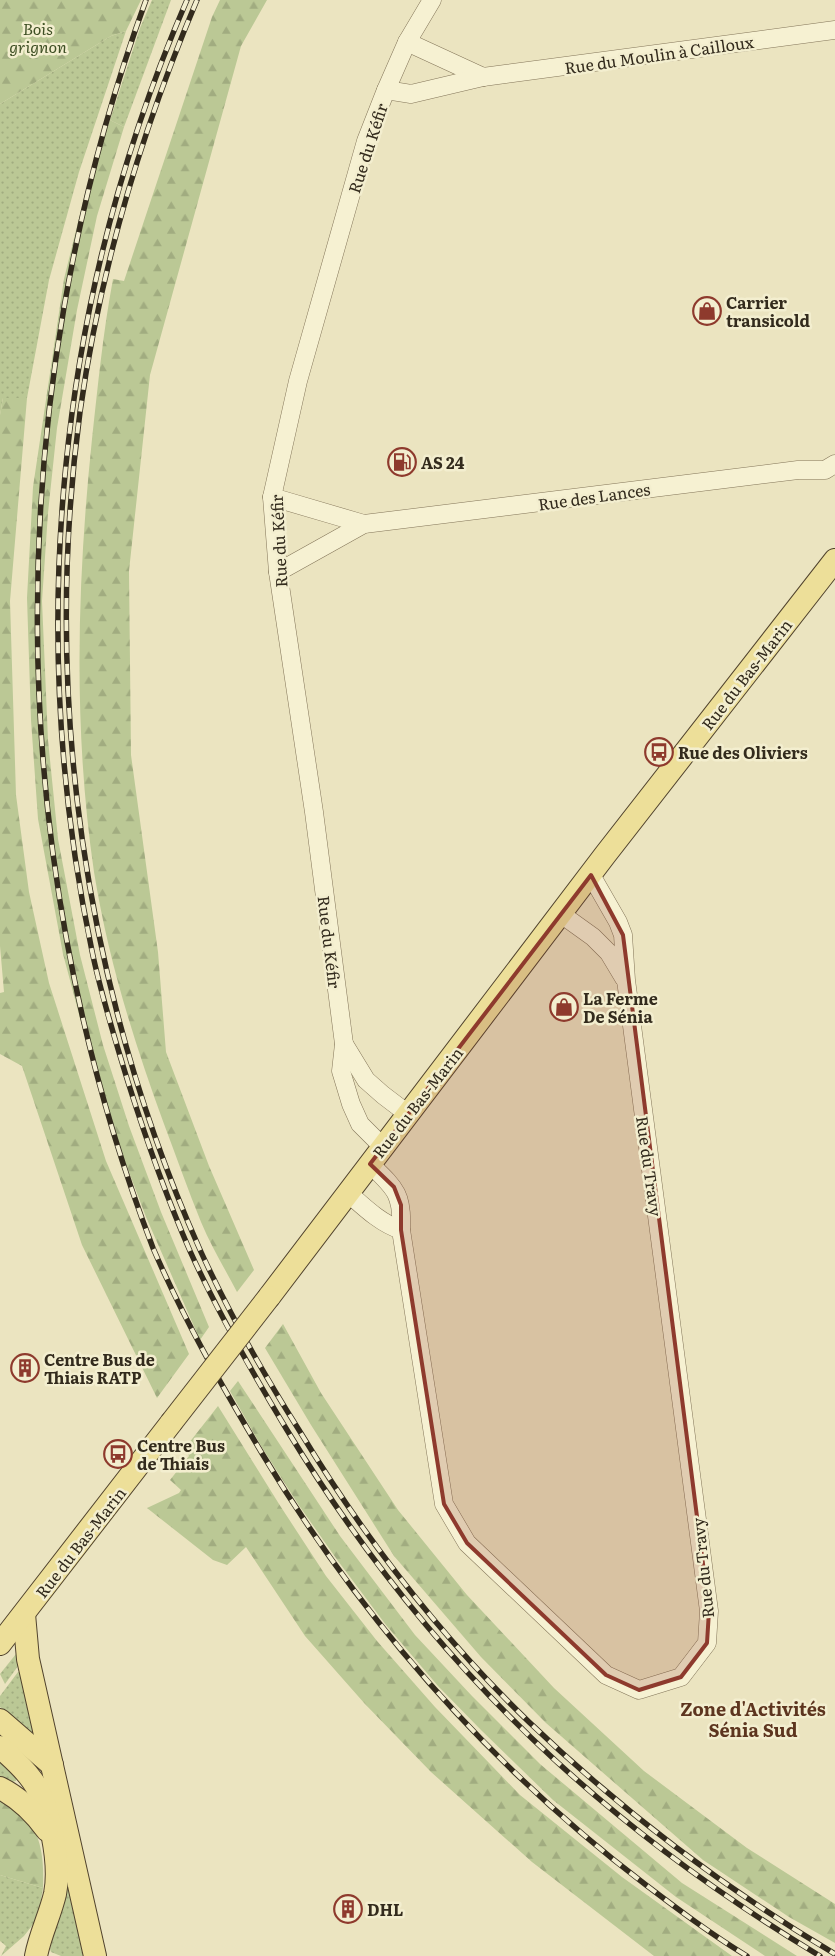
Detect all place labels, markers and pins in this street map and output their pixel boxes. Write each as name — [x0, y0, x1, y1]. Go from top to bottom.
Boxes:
place label: Carrier transicold — [726, 290, 810, 332]
shop icon: Carrier transicold — [692, 296, 722, 326]
fuel station icon: AS 24 — [387, 447, 417, 477]
place label: AS 24 — [421, 450, 465, 474]
bus stop icon: Rue des Oliviers — [644, 737, 674, 767]
place label: Rue des Oliviers — [678, 740, 808, 764]
place label: La Ferme De Sénia — [583, 986, 658, 1028]
shop icon: La Ferme De Sénia — [549, 992, 579, 1022]
place label: Centre Bus de Thiais RATP — [44, 1347, 155, 1389]
building icon: Centre Bus de Thiais RATP — [10, 1353, 40, 1383]
place label: Centre Bus de Thiais — [137, 1433, 225, 1475]
bus stop icon: Centre Bus de Thiais — [103, 1439, 133, 1469]
building icon: DHL — [333, 1894, 363, 1924]
place label: DHL — [367, 1897, 403, 1921]

